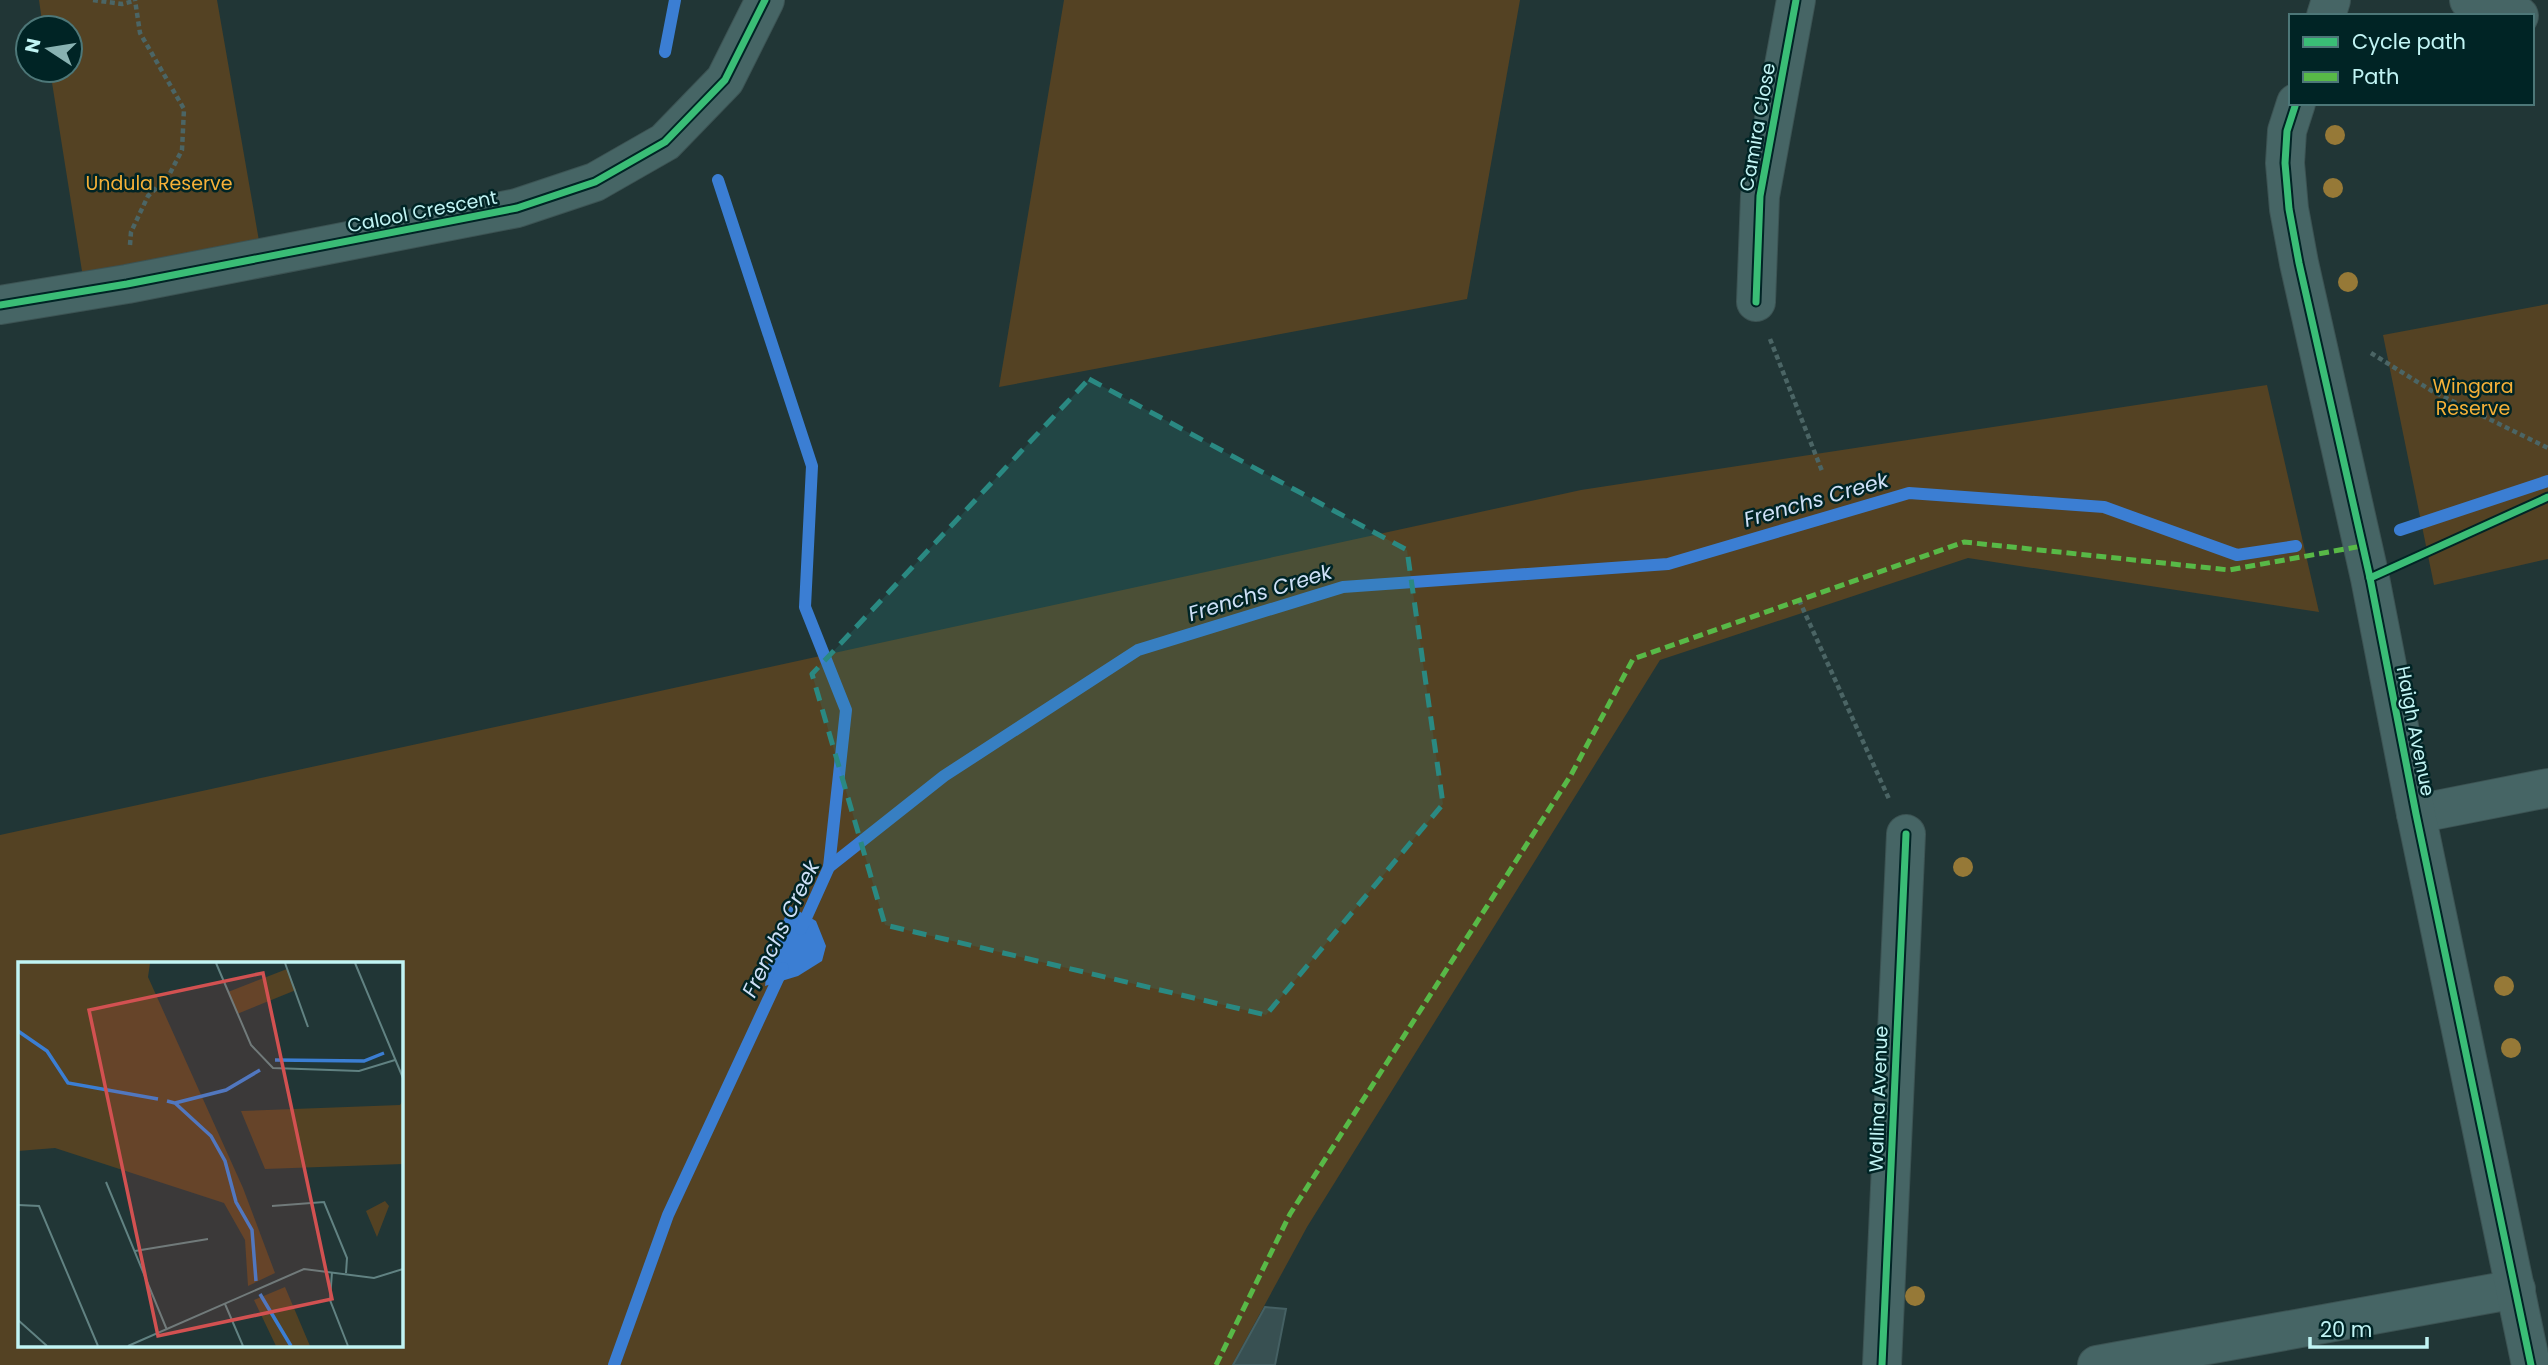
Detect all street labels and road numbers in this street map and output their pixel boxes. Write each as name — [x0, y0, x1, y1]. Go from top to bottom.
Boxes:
street label: Camira Close — [1733, 61, 1782, 193]
street label: Calool Crescent — [345, 184, 499, 239]
street label: Haigh Avenue — [2390, 664, 2441, 799]
street label: Wallina Avenue — [1862, 1025, 1895, 1173]

